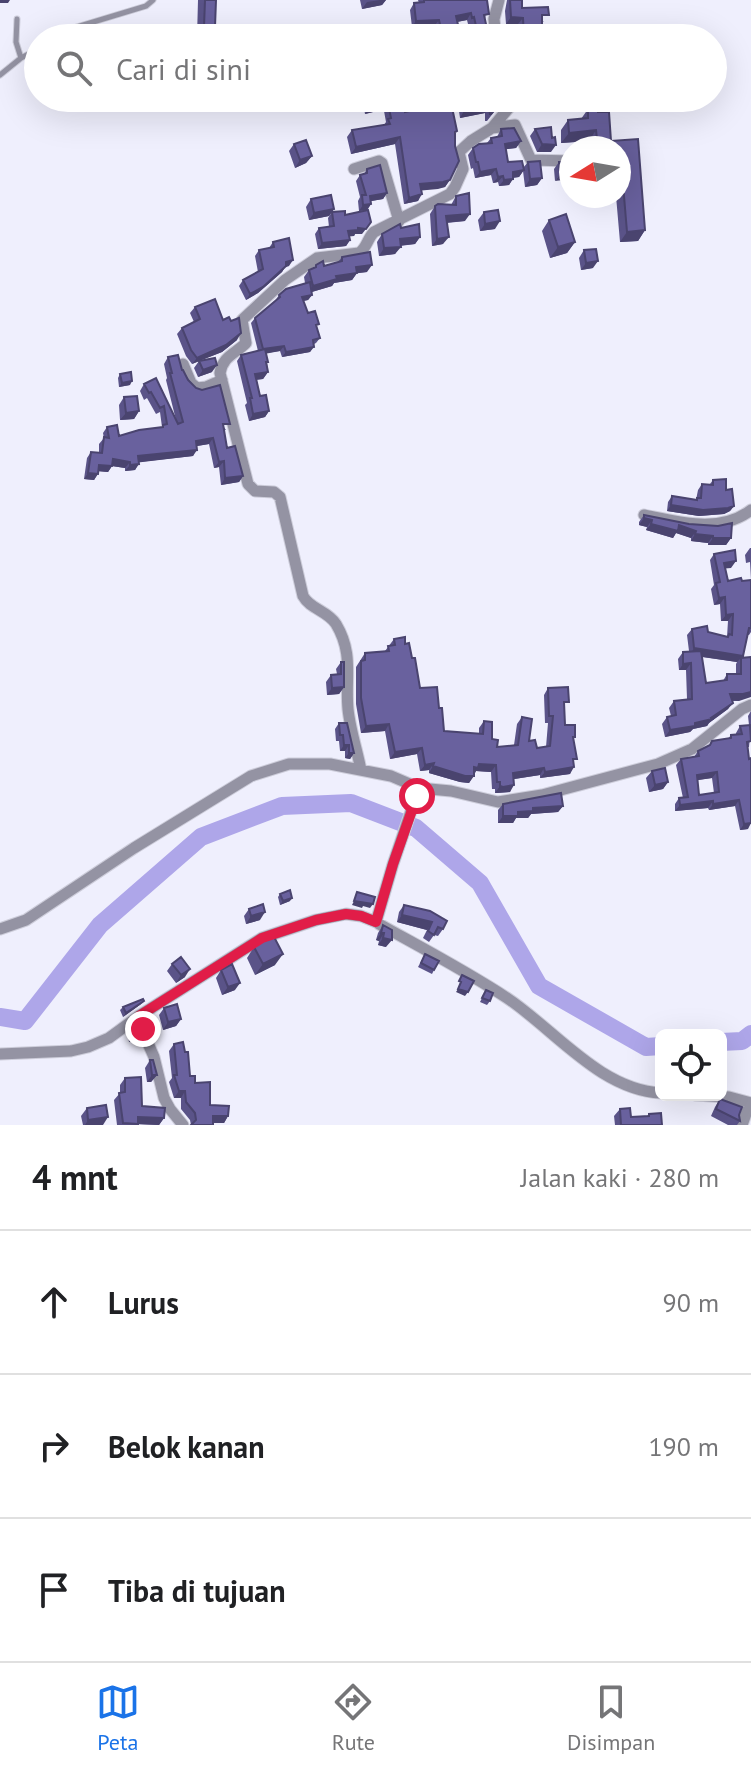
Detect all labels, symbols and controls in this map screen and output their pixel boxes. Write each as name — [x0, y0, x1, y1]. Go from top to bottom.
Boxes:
search box — [24, 24, 727, 112]
icon: search — [52, 46, 96, 90]
text: Cari di sini — [116, 49, 251, 88]
north arrow — [559, 136, 631, 208]
route start — [399, 778, 435, 814]
route end — [125, 1011, 161, 1047]
map controls — [655, 1029, 727, 1101]
button: locate — [655, 1029, 727, 1101]
text: 4 mnt — [32, 1155, 118, 1199]
text: Jalan kaki · 280 m — [521, 1161, 719, 1194]
icon: ahead — [32, 1280, 76, 1324]
text: Lurus — [108, 1283, 179, 1322]
text: 90 m — [663, 1286, 719, 1319]
icon: right — [32, 1424, 76, 1468]
text: Belok kanan — [108, 1427, 265, 1466]
text: 190 m — [648, 1430, 719, 1463]
icon: arrive — [32, 1568, 76, 1612]
text: Tiba di tujuan — [108, 1571, 286, 1610]
tab: Peta — [96, 1680, 140, 1756]
tab: Rute — [331, 1680, 375, 1756]
tab: Disimpan — [567, 1680, 655, 1756]

